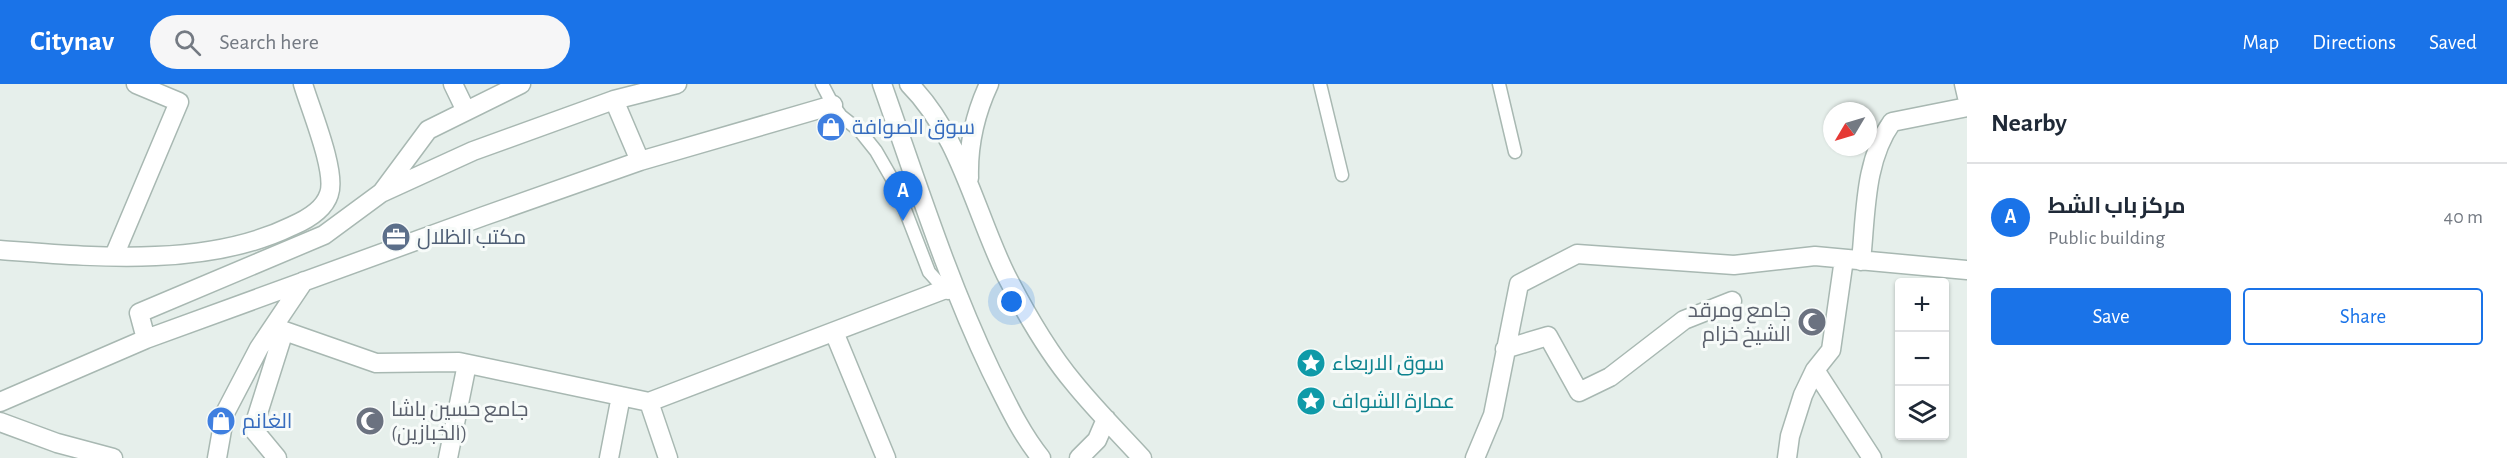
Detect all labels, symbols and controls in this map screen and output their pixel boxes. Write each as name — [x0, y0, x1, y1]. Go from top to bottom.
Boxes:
search box — [150, 15, 570, 69]
icon: search — [171, 26, 204, 59]
text: Citynav — [30, 28, 114, 56]
text: Search here — [219, 31, 319, 53]
text: Map — [2243, 32, 2279, 53]
text: Directions — [2312, 32, 2396, 53]
text: Saved — [2429, 32, 2477, 53]
north arrow — [1823, 102, 1877, 156]
text: Nearby — [1991, 110, 2067, 136]
shop icon: سوق الصوافة — [815, 111, 847, 143]
place label: سوق الصوافة — [852, 117, 975, 140]
pin: A — [884, 172, 922, 221]
text: مركز باب الشط — [2048, 195, 2186, 217]
text: A — [2005, 207, 2017, 227]
text: 40 m — [2444, 207, 2483, 227]
office icon: مكتب الظلال — [380, 221, 412, 253]
place label: مكتب الظلال — [417, 227, 526, 250]
text: Public building — [2048, 228, 2165, 248]
map controls — [1895, 278, 1949, 440]
button: + — [1895, 278, 1949, 332]
your location — [997, 287, 1026, 316]
button: Save — [1991, 288, 2231, 345]
button: Share — [2243, 288, 2483, 345]
place label: جامع ومرقد الشيخ خزام — [1688, 300, 1791, 348]
mosque icon: جامع ومرقد الشيخ خزام — [1796, 306, 1828, 338]
button: − — [1895, 332, 1949, 386]
place icon: سوق الاربعاء — [1295, 347, 1327, 379]
place label: سوق الاربعاء — [1332, 353, 1444, 376]
place icon: عمارة الشواف — [1295, 385, 1327, 417]
button: layers — [1895, 386, 1949, 440]
place label: عمارة الشواف — [1332, 391, 1455, 413]
place label: جامع حسين باشا (الخبازين) — [391, 399, 528, 446]
shop icon: الغانم — [205, 405, 237, 437]
mosque icon: جامع حسين باشا (الخبازين) — [354, 405, 386, 437]
place label: الغانم — [242, 411, 292, 435]

